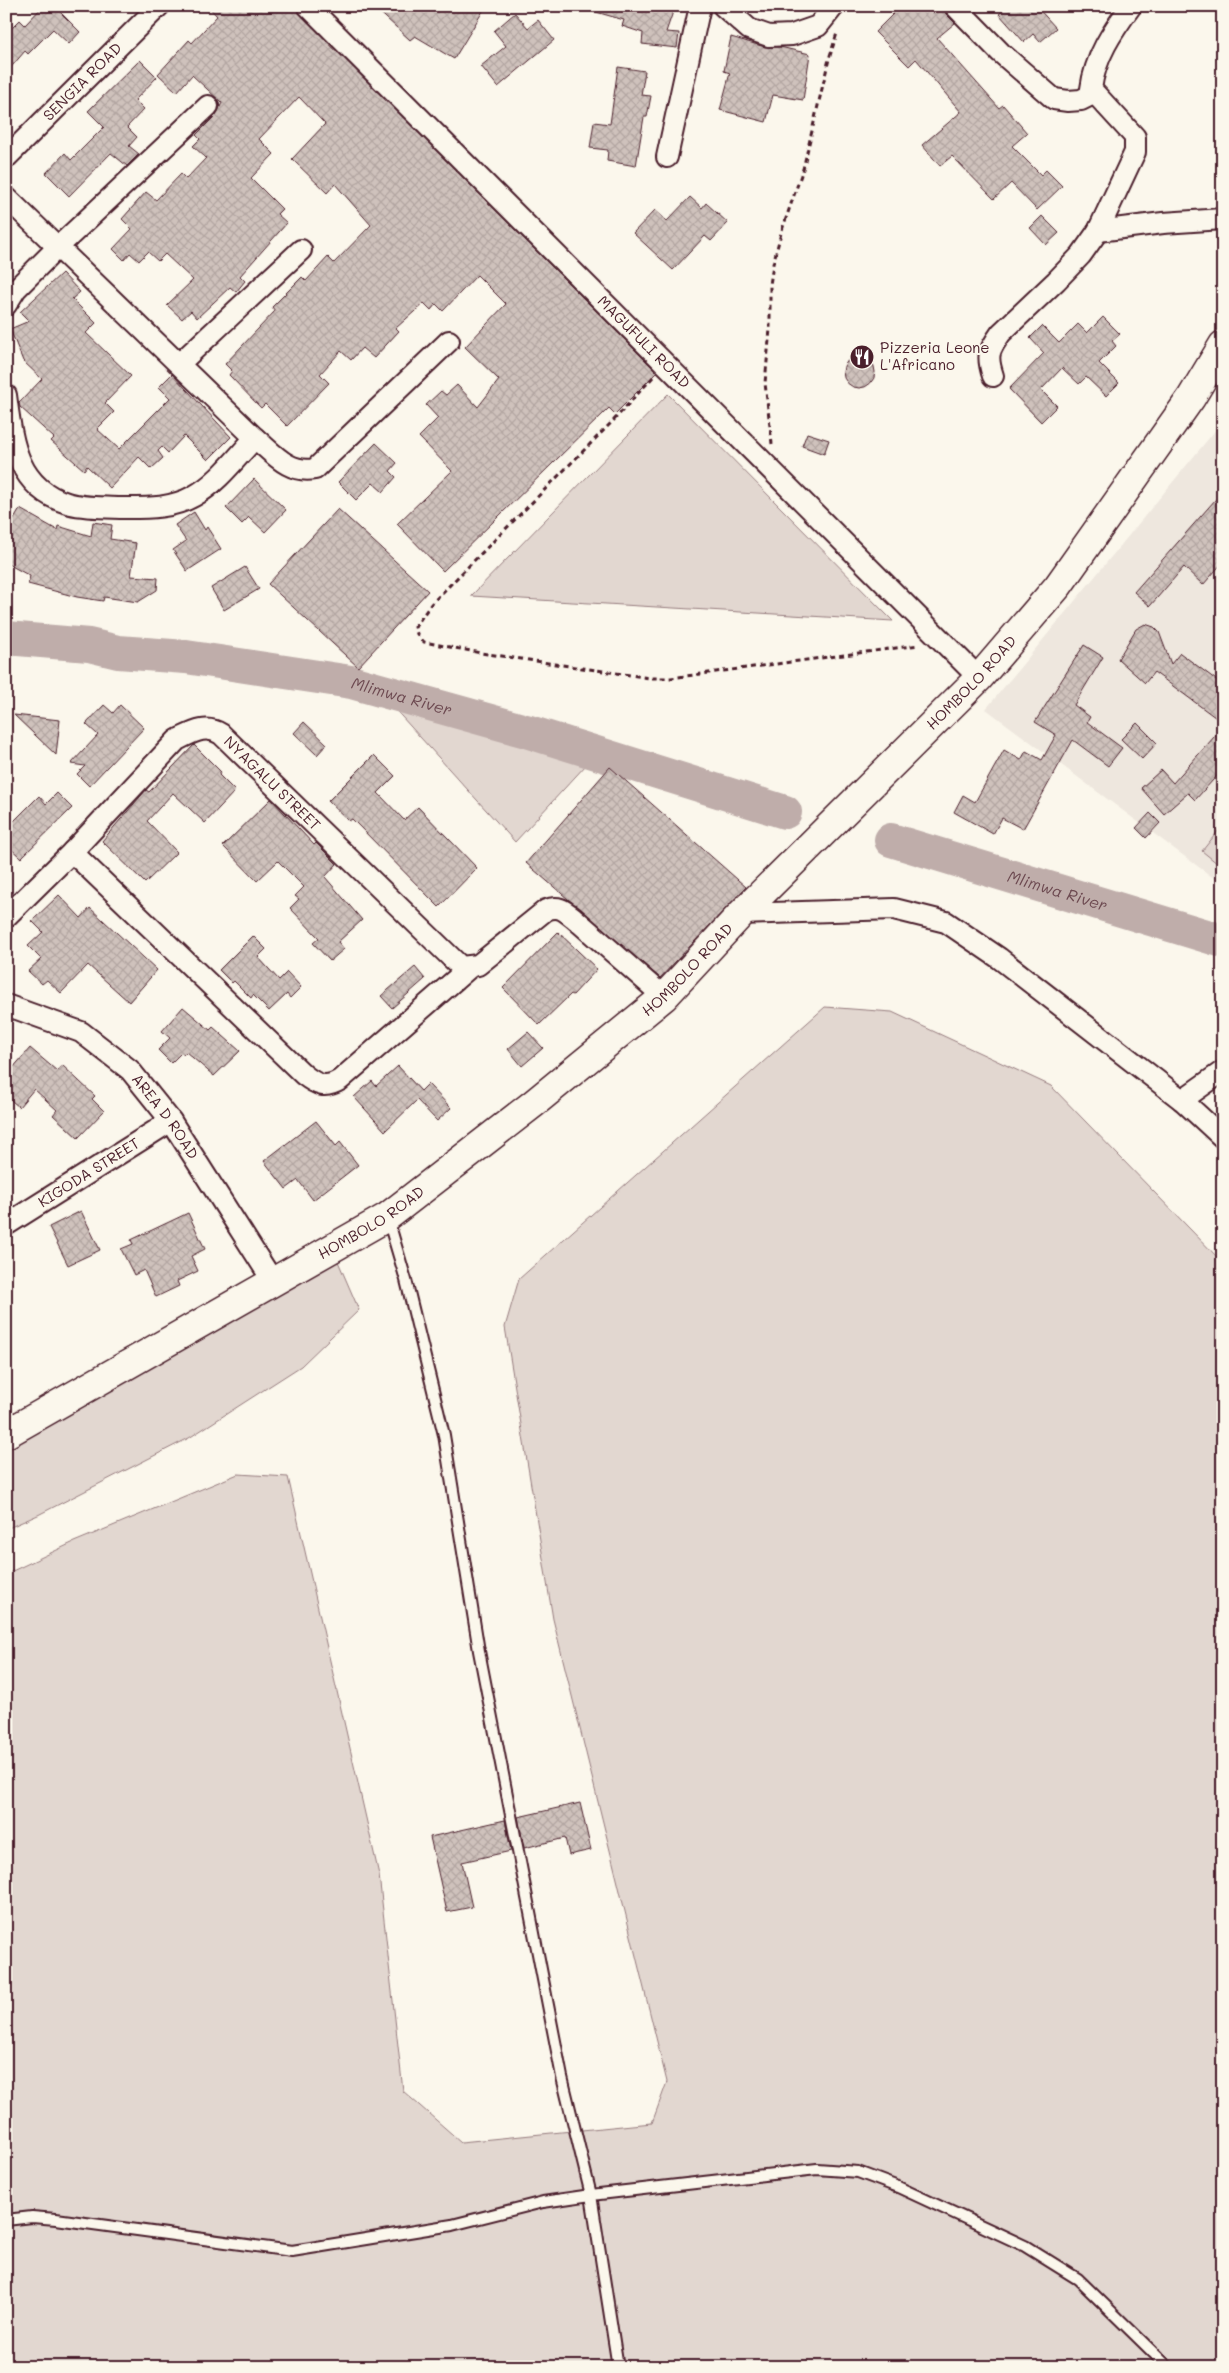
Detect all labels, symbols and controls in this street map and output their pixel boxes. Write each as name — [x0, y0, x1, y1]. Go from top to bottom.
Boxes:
street label: SENGIA ROAD — [38, 38, 126, 125]
street label: MAGUFULI ROAD — [594, 291, 695, 392]
place label: Pizzeria Leone L'Africano — [880, 337, 990, 374]
restaurant icon: Pizzeria Leone L'Africano — [849, 344, 875, 370]
street label: HOMBOLO ROAD — [922, 631, 1020, 734]
water label: Mlimwa River — [349, 672, 455, 720]
street label: NYAGALU STREET — [220, 731, 325, 834]
water label: Mlimwa River — [1005, 865, 1110, 915]
street label: HOMBOLO ROAD — [637, 918, 737, 1020]
street label: AREA D ROAD — [128, 1069, 204, 1162]
street label: KIGODA STREET — [34, 1132, 143, 1211]
street label: HOMBOLO ROAD — [314, 1181, 428, 1263]

